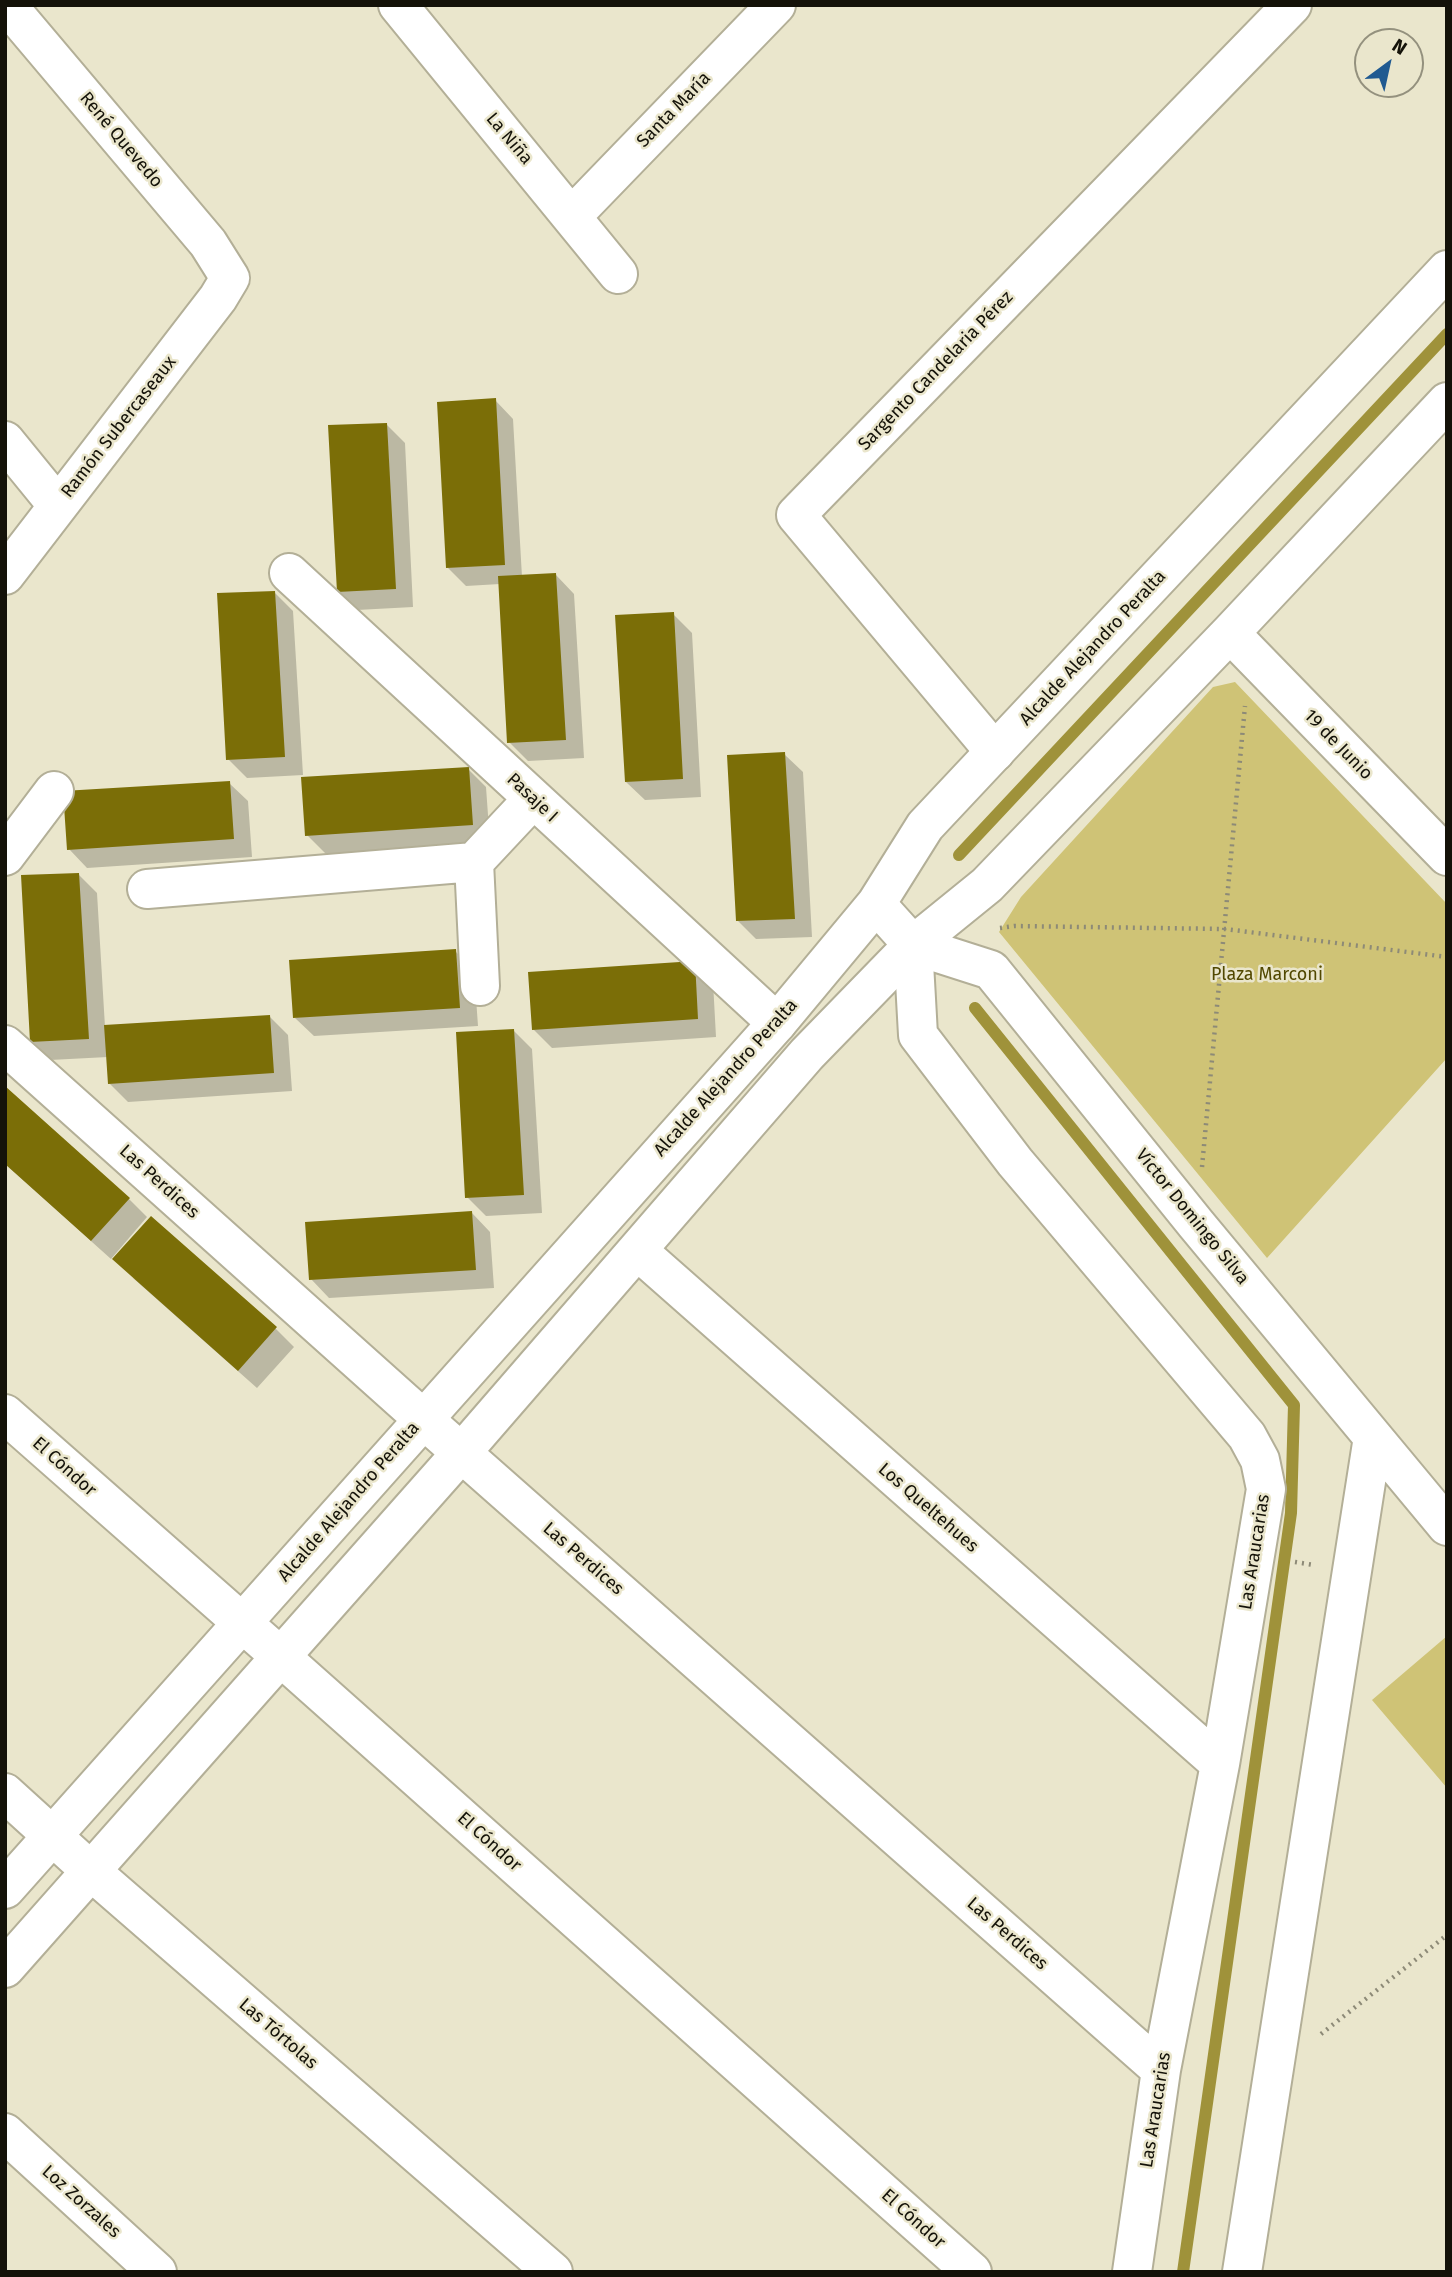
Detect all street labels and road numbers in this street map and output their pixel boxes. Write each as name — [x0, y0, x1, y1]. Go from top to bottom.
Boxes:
street label: Santa María — [633, 68, 715, 152]
street label: René Quevedo — [75, 88, 167, 192]
street label: La Niña — [481, 109, 537, 169]
street label: Sargento Candelaria Pérez — [854, 287, 1018, 455]
street label: Ramón Subercaseaux — [57, 352, 181, 502]
street label: Alcalde Alejandro Peralta — [1015, 566, 1171, 730]
street label: 19 de Junio — [1299, 705, 1377, 785]
street label: Pasaje I — [502, 769, 562, 827]
street label: Alcalde Alejandro Peralta — [650, 995, 802, 1161]
street label: Las Perdices — [115, 1141, 203, 1223]
street label: Víctor Domingo Silva — [1131, 1145, 1253, 1289]
street label: Alcalde Alejandro Peralta — [274, 1418, 424, 1586]
street label: El Cóndor — [28, 1433, 100, 1501]
street label: Los Queltehues — [874, 1459, 982, 1557]
street label: Las Araucarias — [1235, 1493, 1275, 1611]
street label: Las Perdices — [538, 1518, 628, 1600]
street label: El Cóndor — [453, 1808, 525, 1876]
street label: Las Perdices — [962, 1893, 1052, 1975]
street label: Las Tórtolas — [234, 1994, 322, 2074]
street label: Las Araucarias — [1136, 2051, 1176, 2169]
street label: Loz Zorzales — [37, 2161, 125, 2243]
street label: El Cóndor — [877, 2185, 949, 2253]

